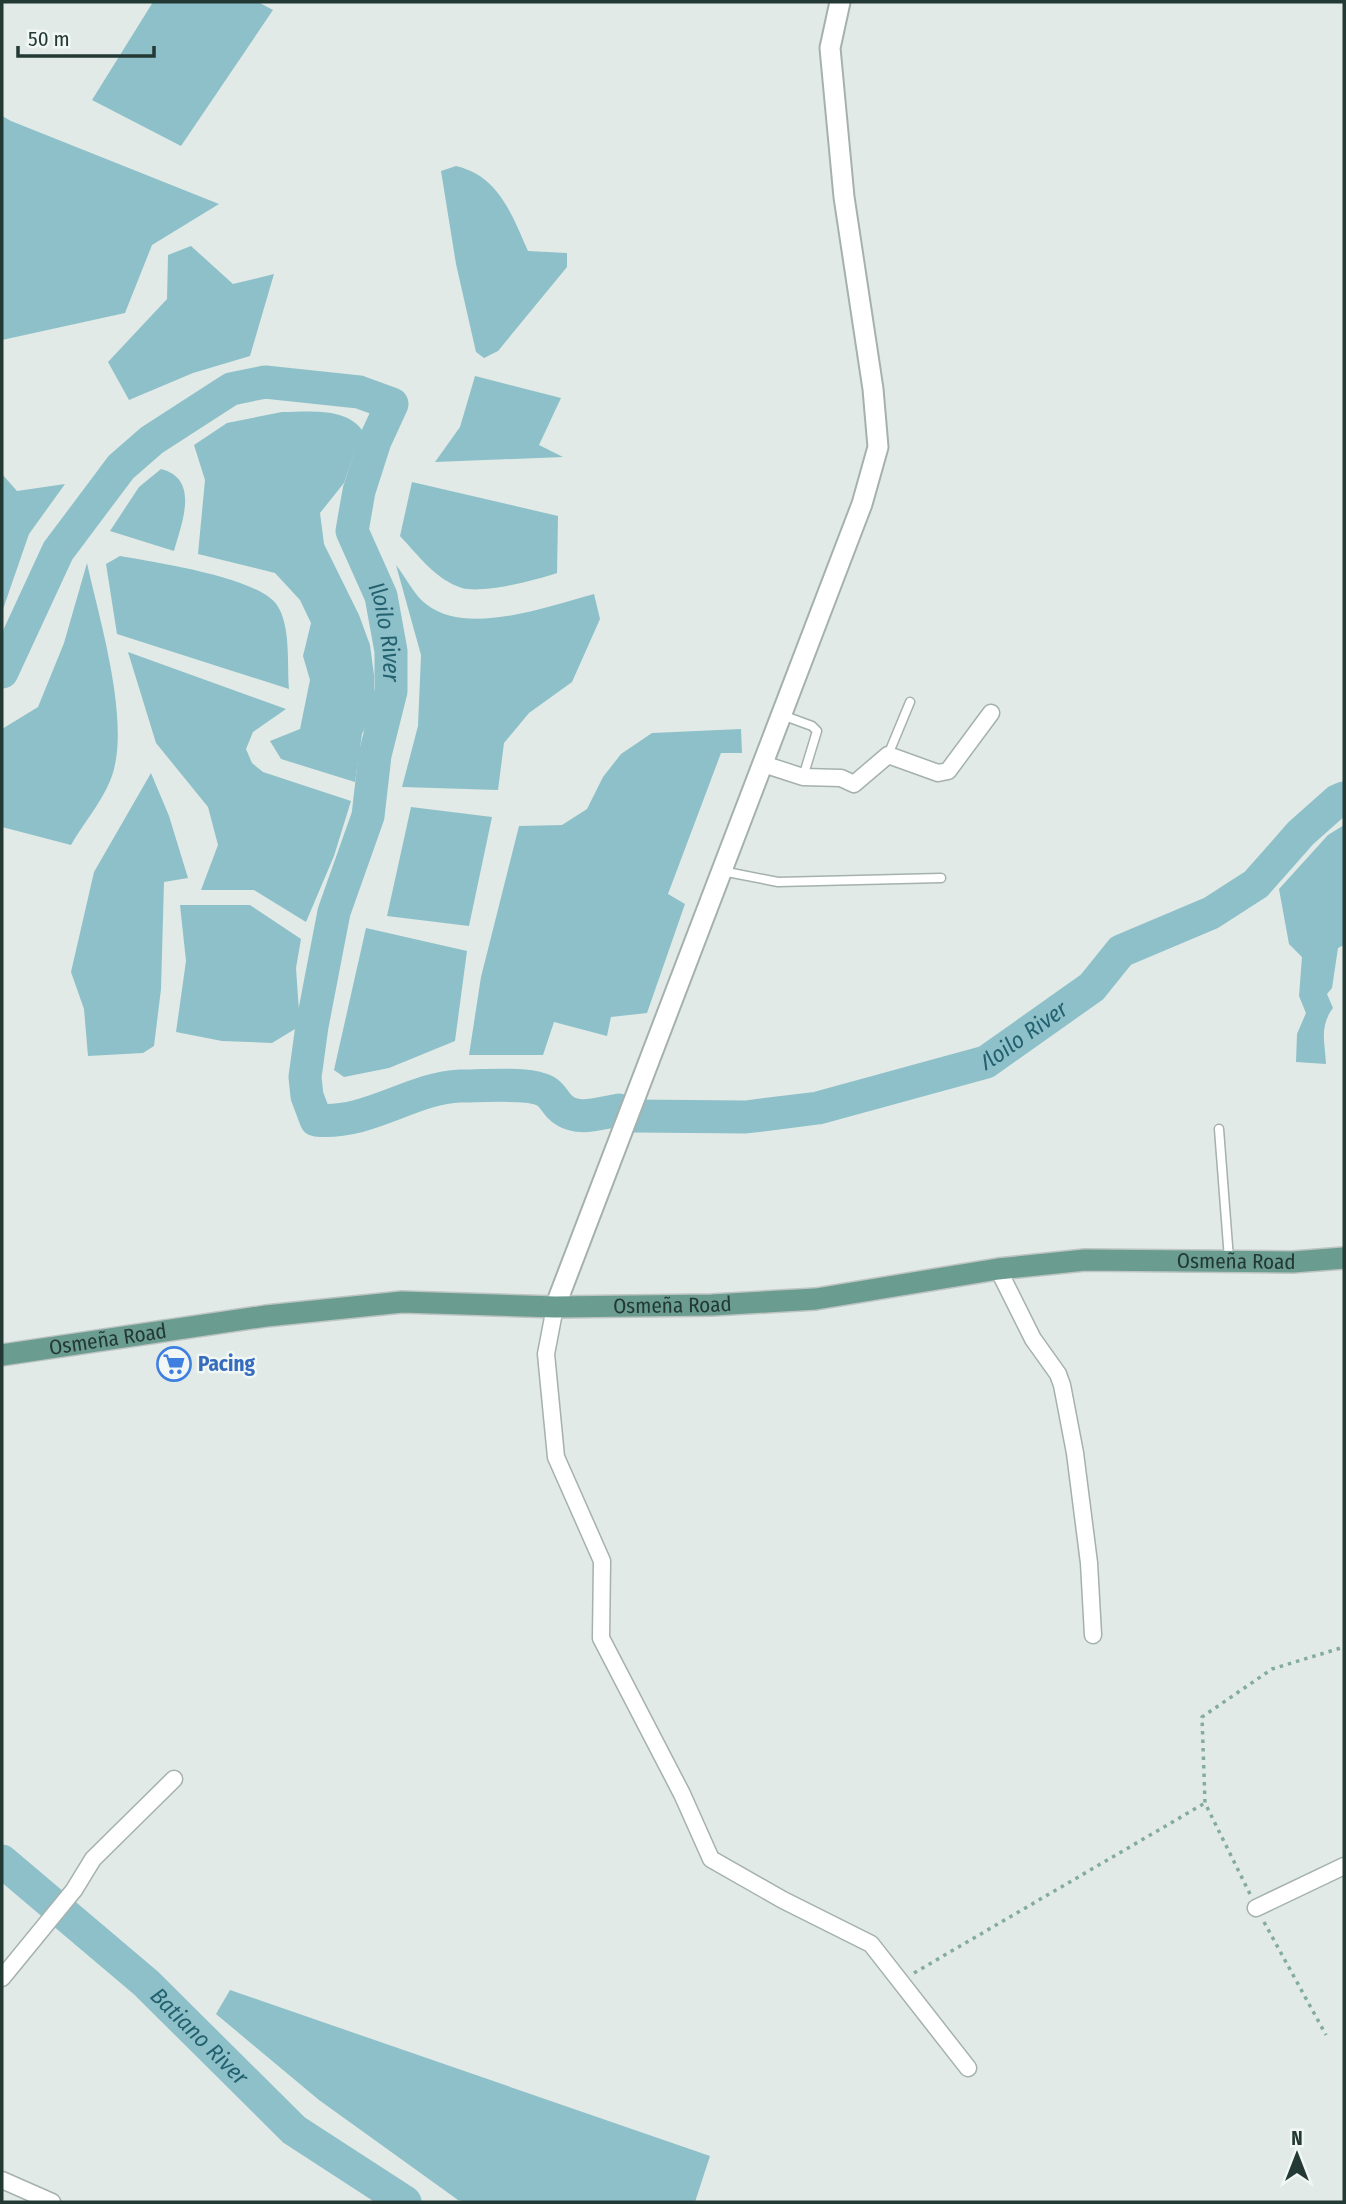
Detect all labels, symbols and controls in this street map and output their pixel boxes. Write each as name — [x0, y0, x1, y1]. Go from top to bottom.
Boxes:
scale bar — [18, 14, 154, 58]
text: 50 m — [28, 26, 70, 52]
water label: Iloilo River — [362, 577, 405, 683]
water label: Iloilo River — [978, 994, 1074, 1077]
street label: Osmeña Road — [1177, 1248, 1296, 1275]
street label: Osmeña Road — [613, 1291, 732, 1319]
street label: Osmeña Road — [47, 1318, 168, 1361]
supermarket icon: Pacing — [155, 1345, 193, 1383]
place label: Pacing — [198, 1351, 255, 1377]
water label: Batiano River — [145, 1982, 255, 2091]
north arrow — [1262, 2120, 1332, 2190]
text: N — [1291, 2127, 1303, 2150]

